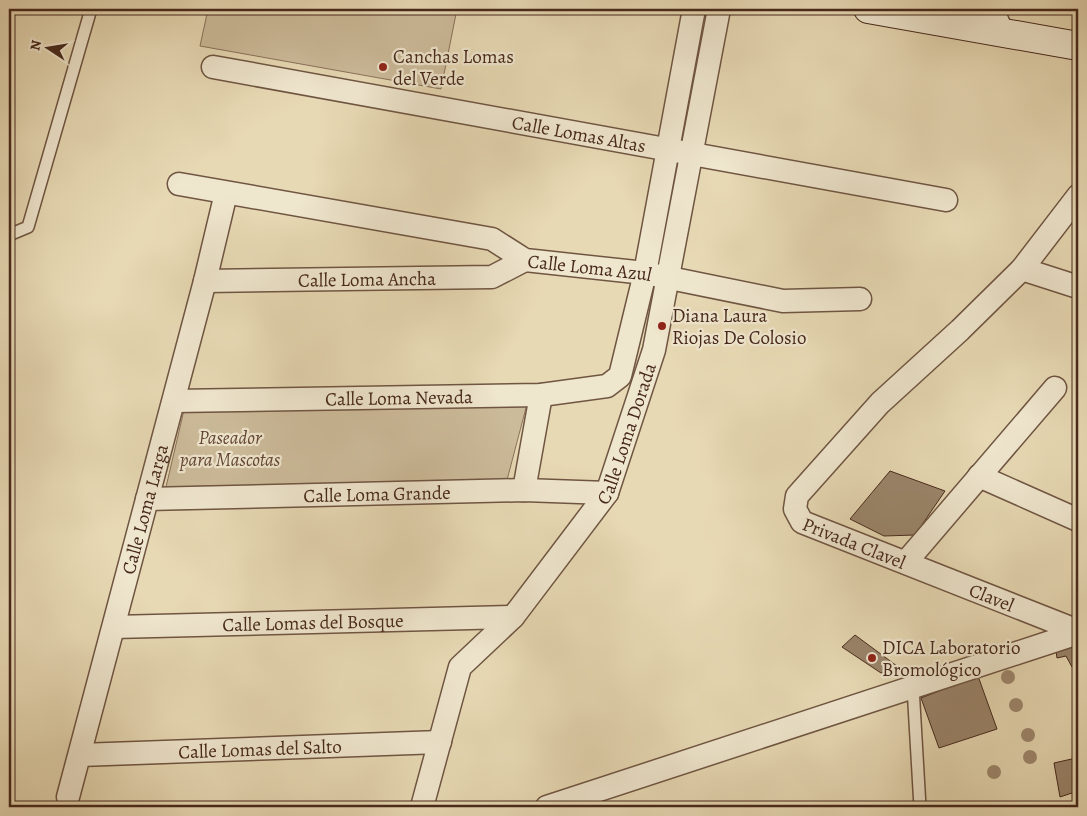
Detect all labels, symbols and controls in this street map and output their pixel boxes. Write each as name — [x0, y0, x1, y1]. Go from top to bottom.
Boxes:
north arrow — [22, 22, 72, 72]
text: N — [25, 38, 46, 52]
place label: Canchas Lomas del Verde — [393, 44, 514, 92]
marker: Canchas Lomas del Verde — [377, 61, 389, 73]
street label: Calle Lomas Altas — [510, 109, 648, 159]
street label: Calle Loma Azul — [526, 248, 654, 288]
street label: Calle Loma Ancha — [298, 266, 436, 294]
place label: Diana Laura Riojas De Colosio — [672, 303, 806, 351]
marker: Diana Laura Riojas De Colosio — [656, 320, 668, 332]
street label: Calle Loma Dorada — [591, 360, 663, 511]
street label: Calle Loma Nevada — [325, 384, 473, 413]
park label: Paseador para Mascotas — [179, 425, 281, 473]
street label: Calle Loma Larga — [116, 441, 175, 577]
street label: Calle Loma Grande — [303, 480, 451, 509]
street label: Privada Clavel — [798, 511, 910, 576]
street label: Clavel — [965, 577, 1018, 619]
street label: Calle Lomas del Bosque — [222, 608, 404, 638]
place label: DICA Laboratorio Bromológico — [882, 635, 1020, 683]
marker: DICA Laboratorio Bromológico — [866, 652, 878, 664]
street label: Calle Lomas del Salto — [178, 734, 342, 765]

